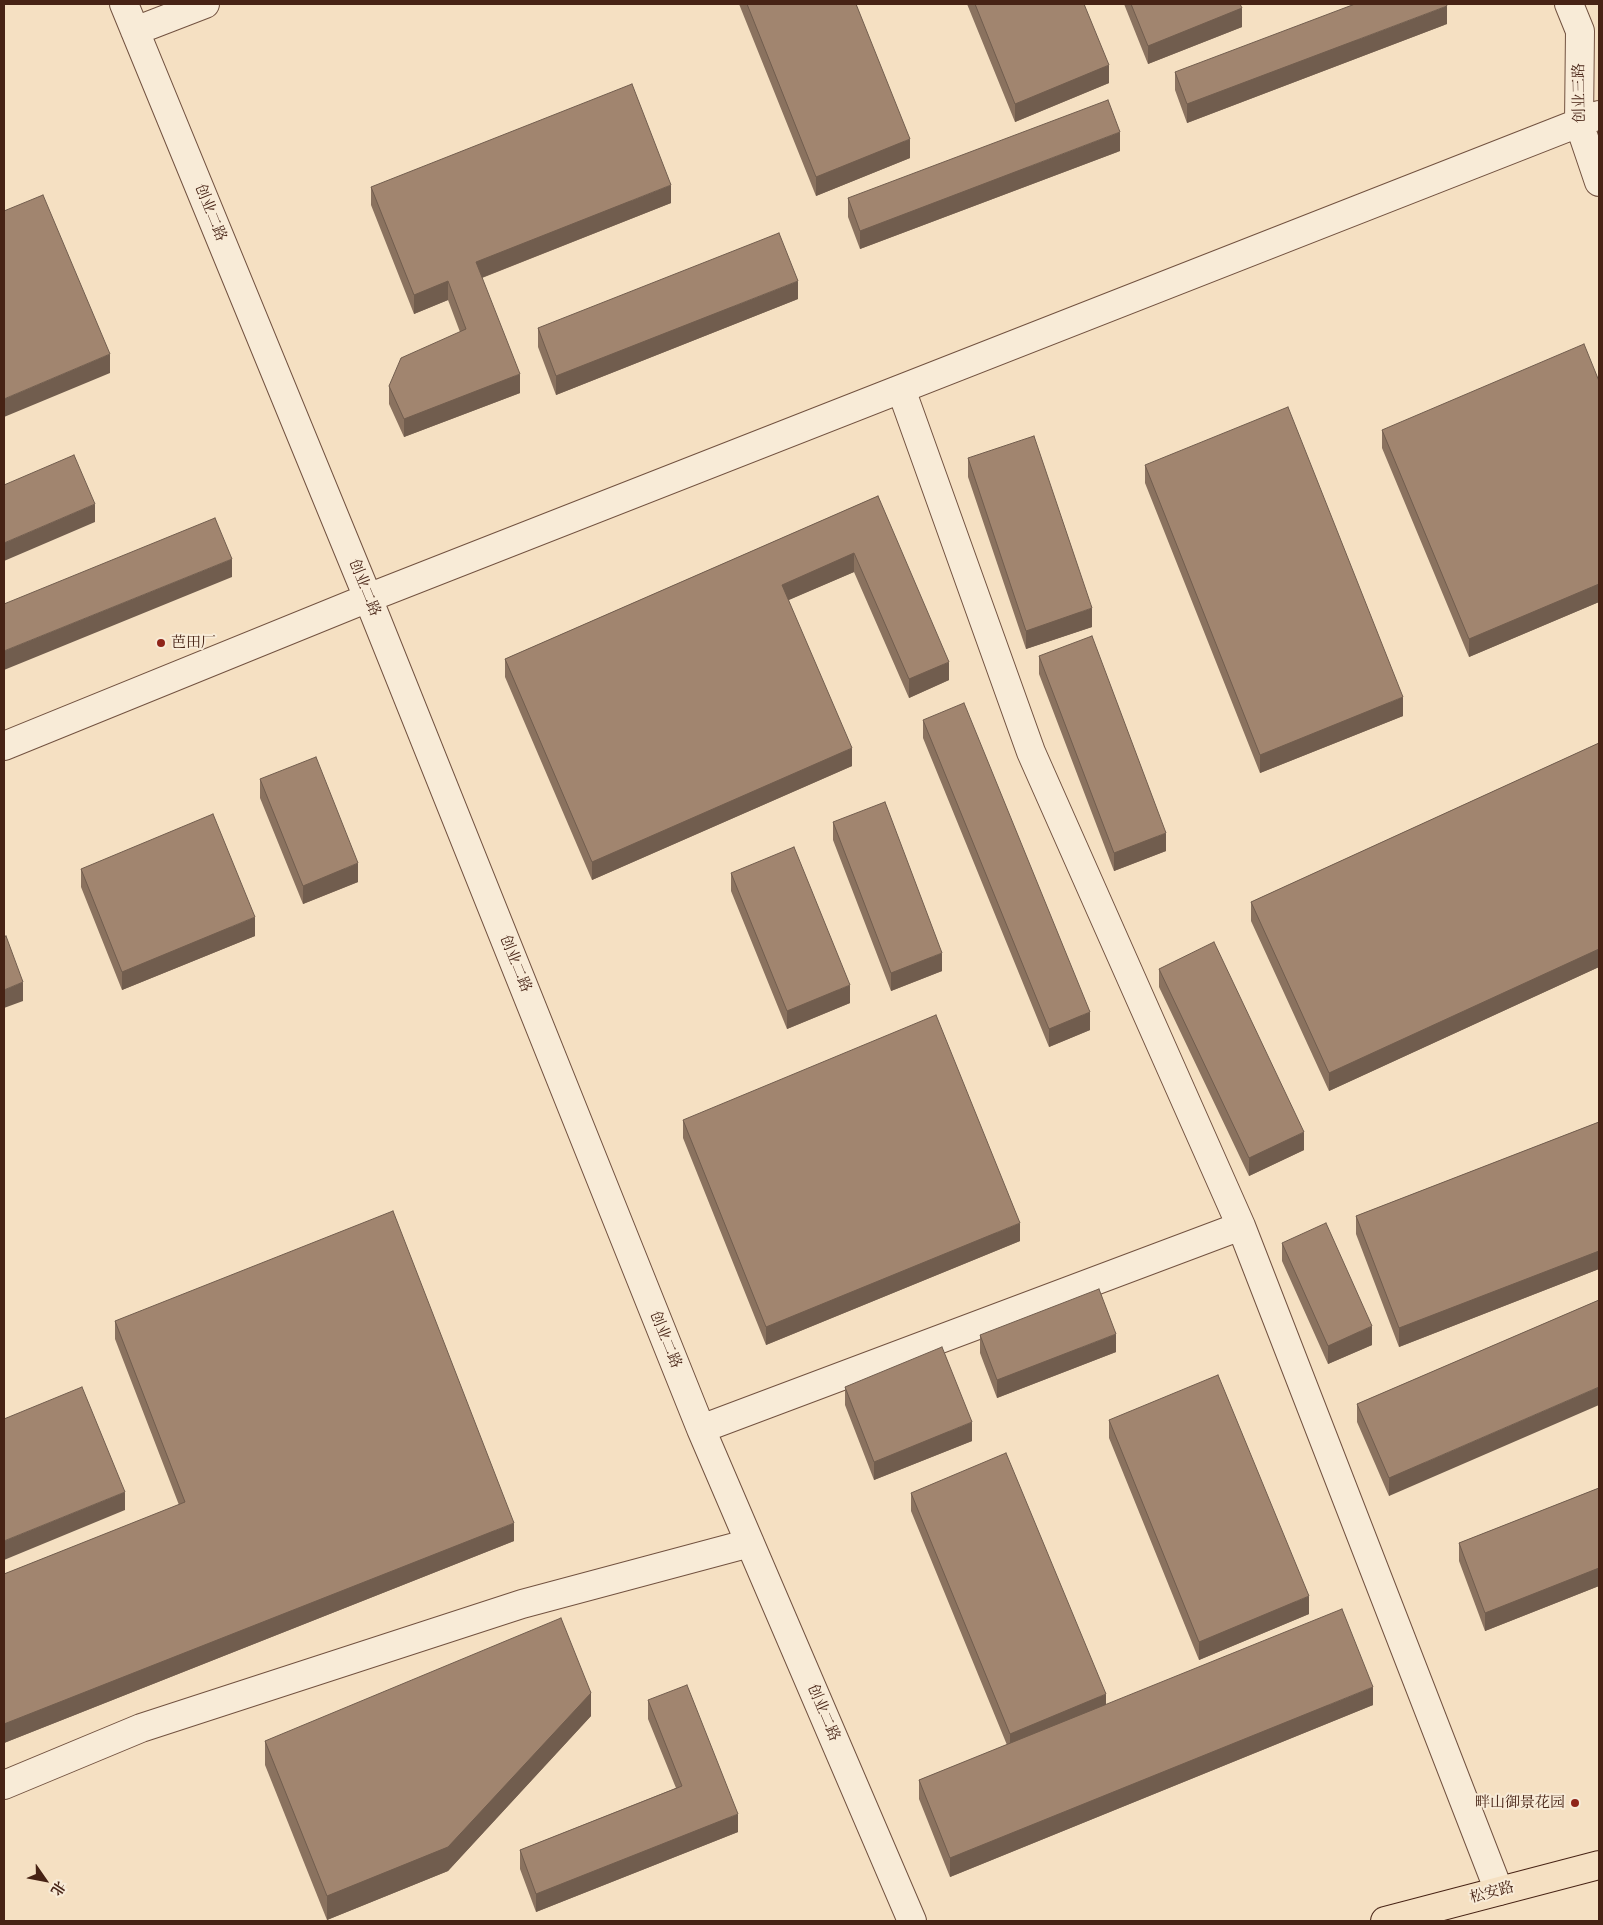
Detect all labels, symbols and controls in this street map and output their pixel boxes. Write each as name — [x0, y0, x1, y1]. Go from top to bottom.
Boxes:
street label: 创业三路 — [1570, 63, 1590, 123]
street label: 创业二路 — [190, 182, 230, 244]
street label: 创业二路 — [344, 557, 384, 619]
place label: 芭田厂 — [171, 634, 216, 652]
marker: 芭田厂 — [155, 637, 167, 649]
street label: 创业二路 — [495, 933, 535, 995]
street label: 创业二路 — [645, 1309, 685, 1371]
street label: 创业二路 — [803, 1682, 843, 1744]
place label: 畔山御景花园 — [1475, 1794, 1565, 1812]
marker: 畔山御景花园 — [1569, 1797, 1581, 1809]
north arrow — [20, 1855, 70, 1905]
text: 北 — [47, 1878, 69, 1899]
street label: 松安路 — [1468, 1878, 1516, 1908]

